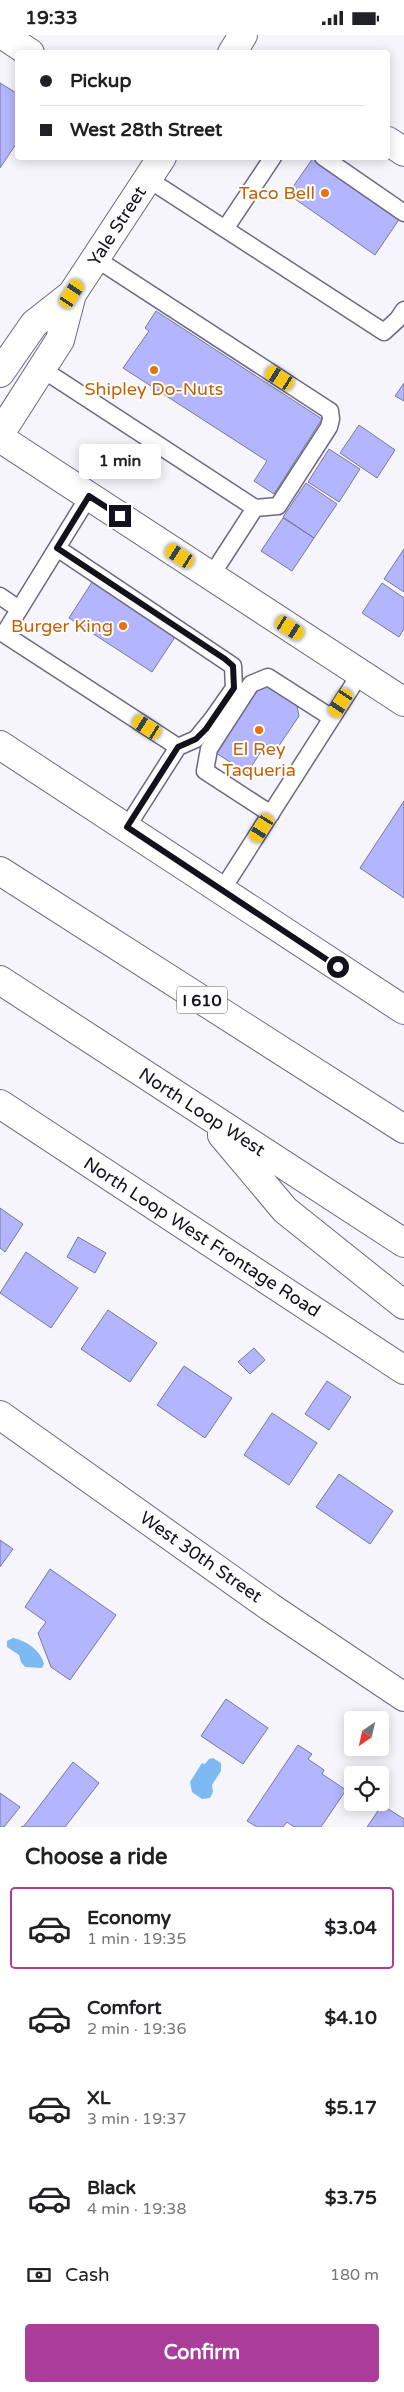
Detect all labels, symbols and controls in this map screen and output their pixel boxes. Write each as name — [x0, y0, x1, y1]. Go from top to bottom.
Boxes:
text: 19:33 — [25, 7, 78, 29]
text: Pickup — [70, 70, 131, 92]
text: West 28th Street — [70, 119, 222, 141]
street label: Yale Street — [83, 182, 151, 270]
place label: Taco Bell — [239, 182, 315, 204]
marker: Taco Bell — [319, 187, 331, 199]
car — [57, 277, 86, 311]
marker: Shipley Do-Nuts — [148, 364, 160, 376]
car — [263, 364, 296, 392]
place label: Shipley Do-Nuts — [85, 378, 223, 400]
callout: 1 min — [79, 443, 161, 479]
text: 1 min — [99, 451, 141, 471]
route end — [109, 505, 131, 527]
car — [163, 542, 196, 570]
car — [273, 614, 306, 642]
place label: Burger King — [11, 615, 113, 637]
marker: Burger King — [117, 620, 129, 632]
car — [326, 686, 355, 720]
car — [130, 713, 163, 741]
marker: El Rey Taqueria — [253, 724, 265, 736]
place label: El Rey Taqueria — [222, 738, 296, 781]
car — [247, 811, 276, 845]
route start — [327, 956, 349, 978]
road number: I 610 — [177, 987, 227, 1013]
street label: North Loop West — [135, 1063, 269, 1161]
street label: North Loop West Frontage Road — [80, 1152, 324, 1322]
street label: West 30th Street — [136, 1507, 266, 1607]
north arrow — [344, 1711, 389, 1756]
map controls — [344, 1711, 389, 1811]
button: locate — [344, 1766, 389, 1811]
text: Choose a ride — [25, 1844, 168, 1870]
icon: car — [27, 1906, 72, 1951]
text: Economy — [87, 1907, 171, 1929]
text: $3.04 — [325, 1917, 377, 1939]
text: 1 min · 19:35 — [87, 1929, 186, 1949]
icon: car — [27, 1996, 72, 2041]
text: Comfort — [87, 1997, 161, 2019]
text: $4.10 — [325, 2007, 377, 2029]
text: 2 min · 19:36 — [87, 2019, 186, 2039]
icon: car — [27, 2086, 72, 2131]
text: XL — [87, 2087, 111, 2109]
text: $5.17 — [325, 2097, 377, 2119]
text: 3 min · 19:37 — [87, 2109, 186, 2129]
icon: car — [27, 2176, 72, 2221]
text: Black — [87, 2177, 136, 2199]
text: $3.75 — [325, 2187, 377, 2209]
text: 4 min · 19:38 — [87, 2199, 186, 2219]
icon: cash — [25, 2261, 53, 2289]
text: Cash — [65, 2264, 110, 2286]
text: 180 m — [330, 2265, 379, 2285]
button: Confirm — [25, 2324, 379, 2382]

